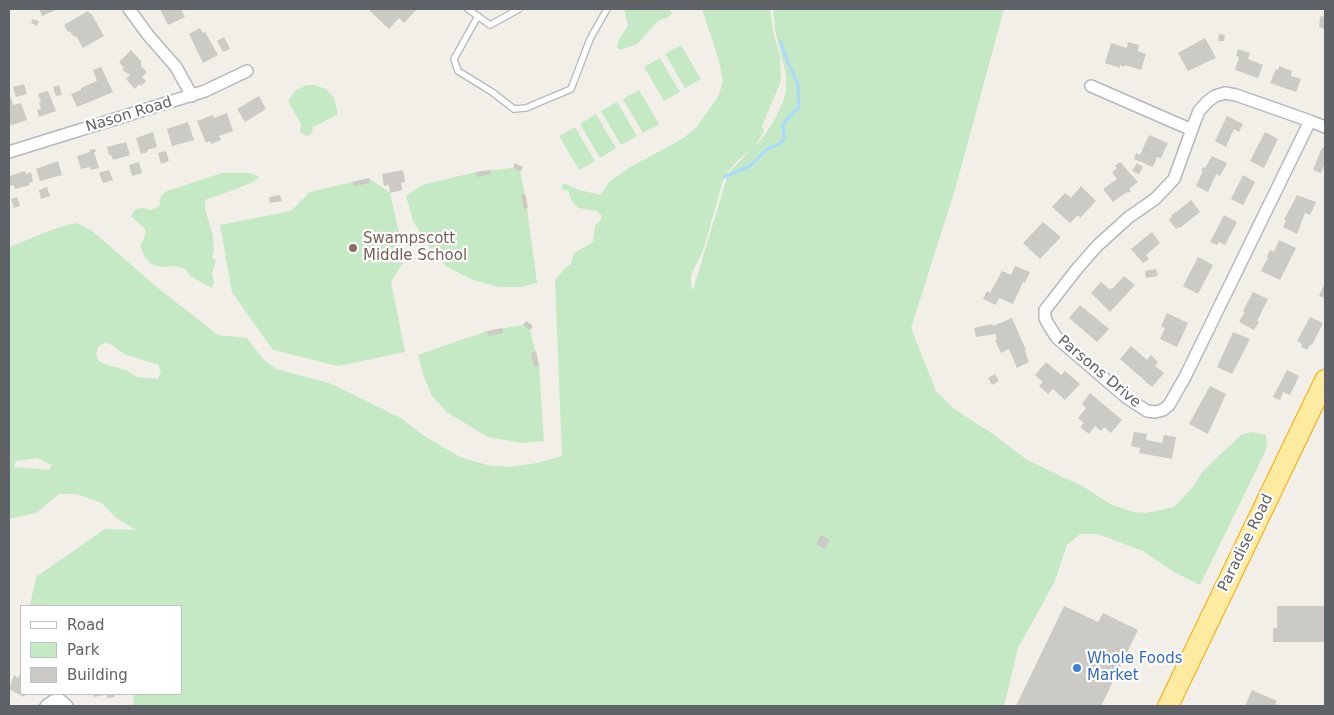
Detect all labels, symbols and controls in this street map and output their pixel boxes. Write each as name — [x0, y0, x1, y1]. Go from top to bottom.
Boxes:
street label: Nason Road — [84, 93, 174, 137]
place label: Swampscott Middle School — [363, 230, 467, 265]
marker: Swampscott Middle School — [347, 242, 359, 254]
street label: Parsons Drive — [1054, 332, 1144, 412]
street label: Paradise Road — [1215, 491, 1277, 595]
legend — [20, 605, 182, 695]
text: Road — [67, 616, 105, 634]
text: Park — [67, 641, 99, 659]
place label: Whole Foods Market — [1087, 650, 1182, 685]
marker: Whole Foods Market — [1071, 662, 1083, 674]
text: Building — [67, 666, 128, 684]

